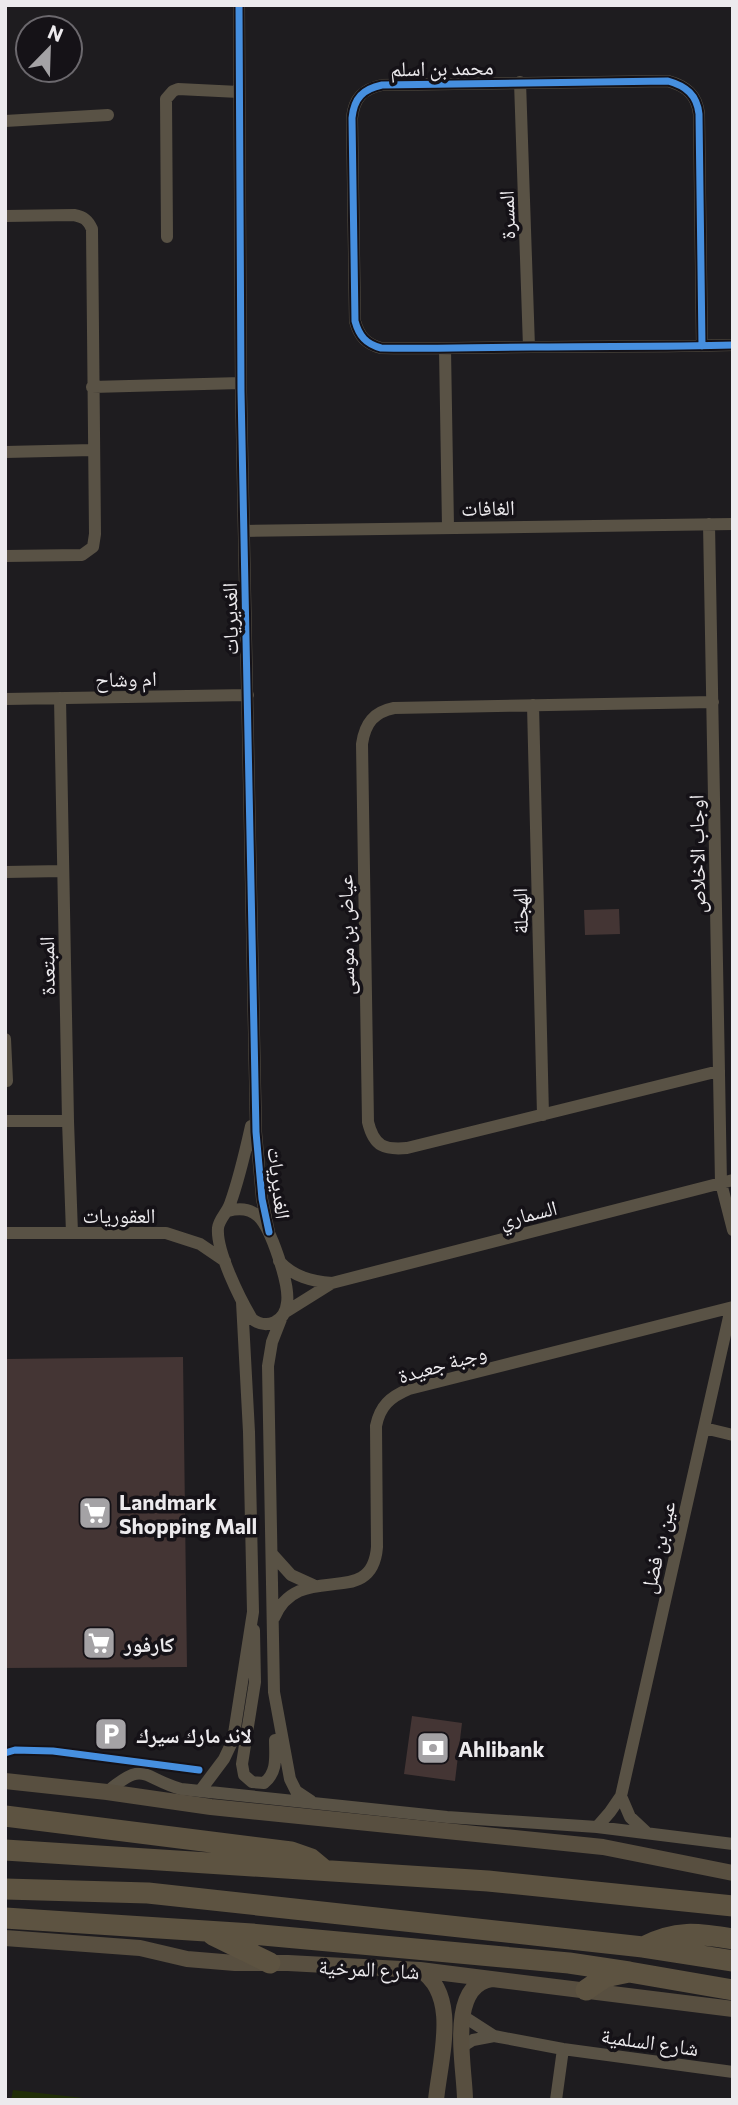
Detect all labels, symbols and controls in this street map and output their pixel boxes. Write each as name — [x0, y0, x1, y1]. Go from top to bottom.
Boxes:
north arrow — [14, 14, 84, 84]
text: N — [45, 20, 67, 46]
street label: محمد بن اسلم — [390, 54, 494, 83]
street label: المسرة — [493, 190, 519, 240]
street label: الغافات — [461, 494, 515, 520]
street label: الغديريات — [216, 583, 242, 655]
street label: ام وشاح — [95, 665, 157, 694]
street label: اوجاب الاخلاص — [682, 794, 712, 914]
street label: عياض بن موسى — [331, 874, 361, 995]
street label: الهجلة — [506, 888, 533, 934]
street label: المبتعدة — [33, 936, 60, 996]
street label: الغديريات — [263, 1145, 297, 1221]
street label: السماري — [497, 1194, 561, 1237]
street label: العقوريات — [83, 1202, 155, 1227]
street label: وجبة جعيدة — [395, 1338, 489, 1388]
place label: Landmark Shopping Mall — [119, 1489, 257, 1538]
supermarket icon: Landmark Shopping Mall — [76, 1494, 114, 1532]
street label: عين بن فضل — [634, 1498, 682, 1596]
supermarket icon: كارفور — [80, 1624, 118, 1662]
place label: كارفور — [123, 1631, 174, 1657]
parking icon: لاند مارك سيرك — [92, 1715, 130, 1753]
place label: لاند مارك سيرك — [136, 1722, 252, 1748]
bank icon: Ahlibank — [414, 1729, 452, 1767]
place label: Ahlibank — [458, 1736, 545, 1761]
street label: شارع المرخية — [318, 1953, 420, 1985]
street label: شارع السلمية — [599, 2022, 700, 2062]

